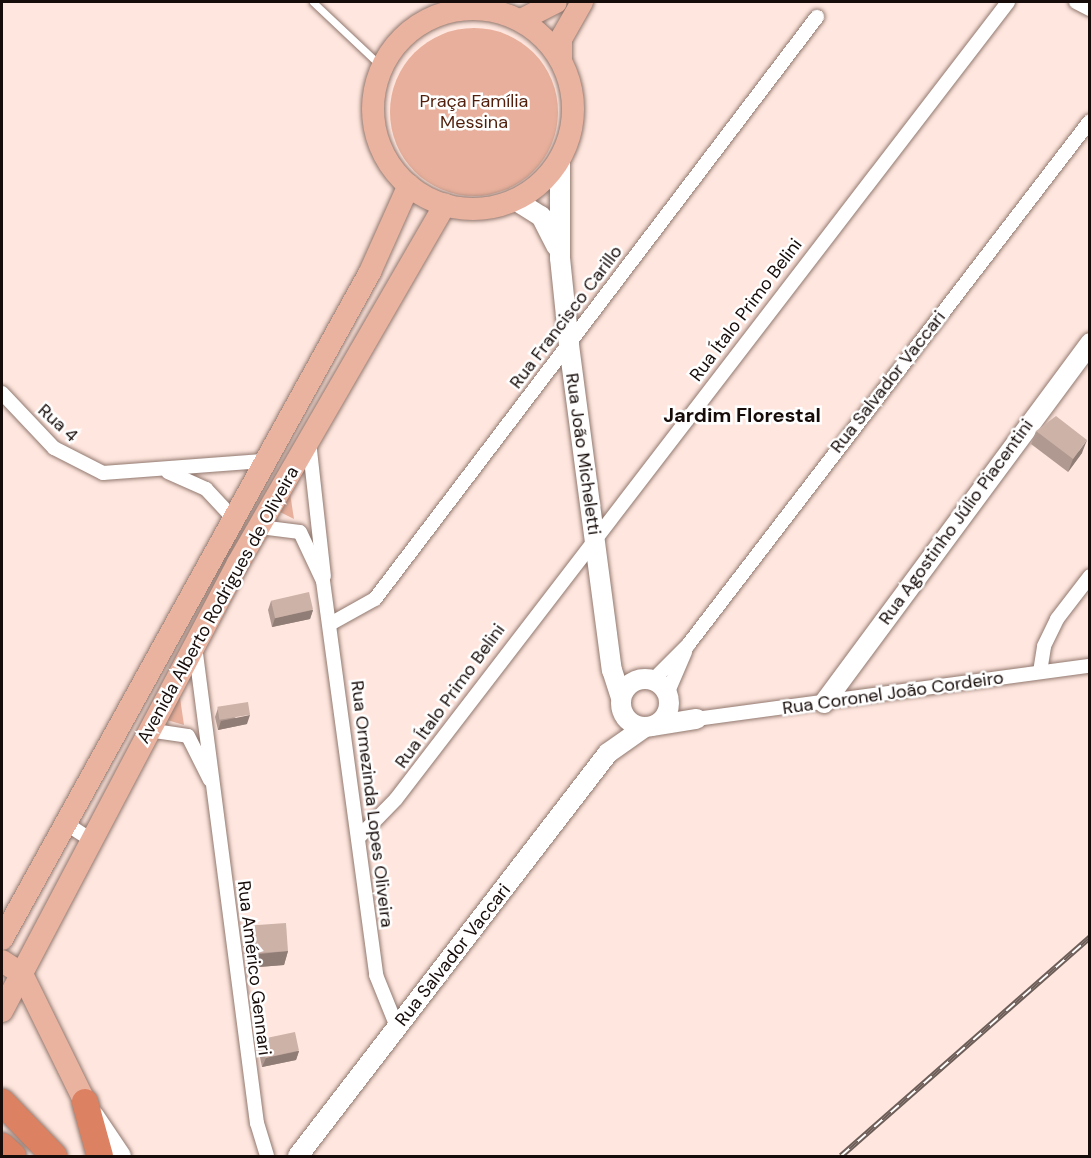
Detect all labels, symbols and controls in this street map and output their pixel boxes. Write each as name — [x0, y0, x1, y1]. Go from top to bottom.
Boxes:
park label: Praça Família Messina — [420, 91, 528, 134]
street label: Rua Ítalo Primo Belini — [685, 234, 807, 386]
street label: Rua Francisco Carillo — [505, 241, 627, 393]
street label: Rua Salvador Vaccari — [826, 307, 950, 457]
street label: Rua João Micheletti — [561, 372, 605, 536]
street label: Rua 4 — [33, 399, 83, 447]
district label: Jardim Florestal — [663, 403, 821, 427]
street label: Rua Agostinho Júlio Piacentini — [874, 415, 1038, 629]
street label: Avenida Alberto Rodrigues de Oliveira — [133, 463, 303, 747]
street label: Rua Ítalo Primo Belini — [390, 620, 510, 772]
street label: Rua Coronel João Cordeiro — [781, 667, 1005, 719]
street label: Rua Ormezinda Lopes Oliveira — [346, 679, 398, 929]
street label: Rua Américo Gennari — [233, 879, 275, 1057]
street label: Rua Salvador Vaccari — [391, 880, 515, 1030]

